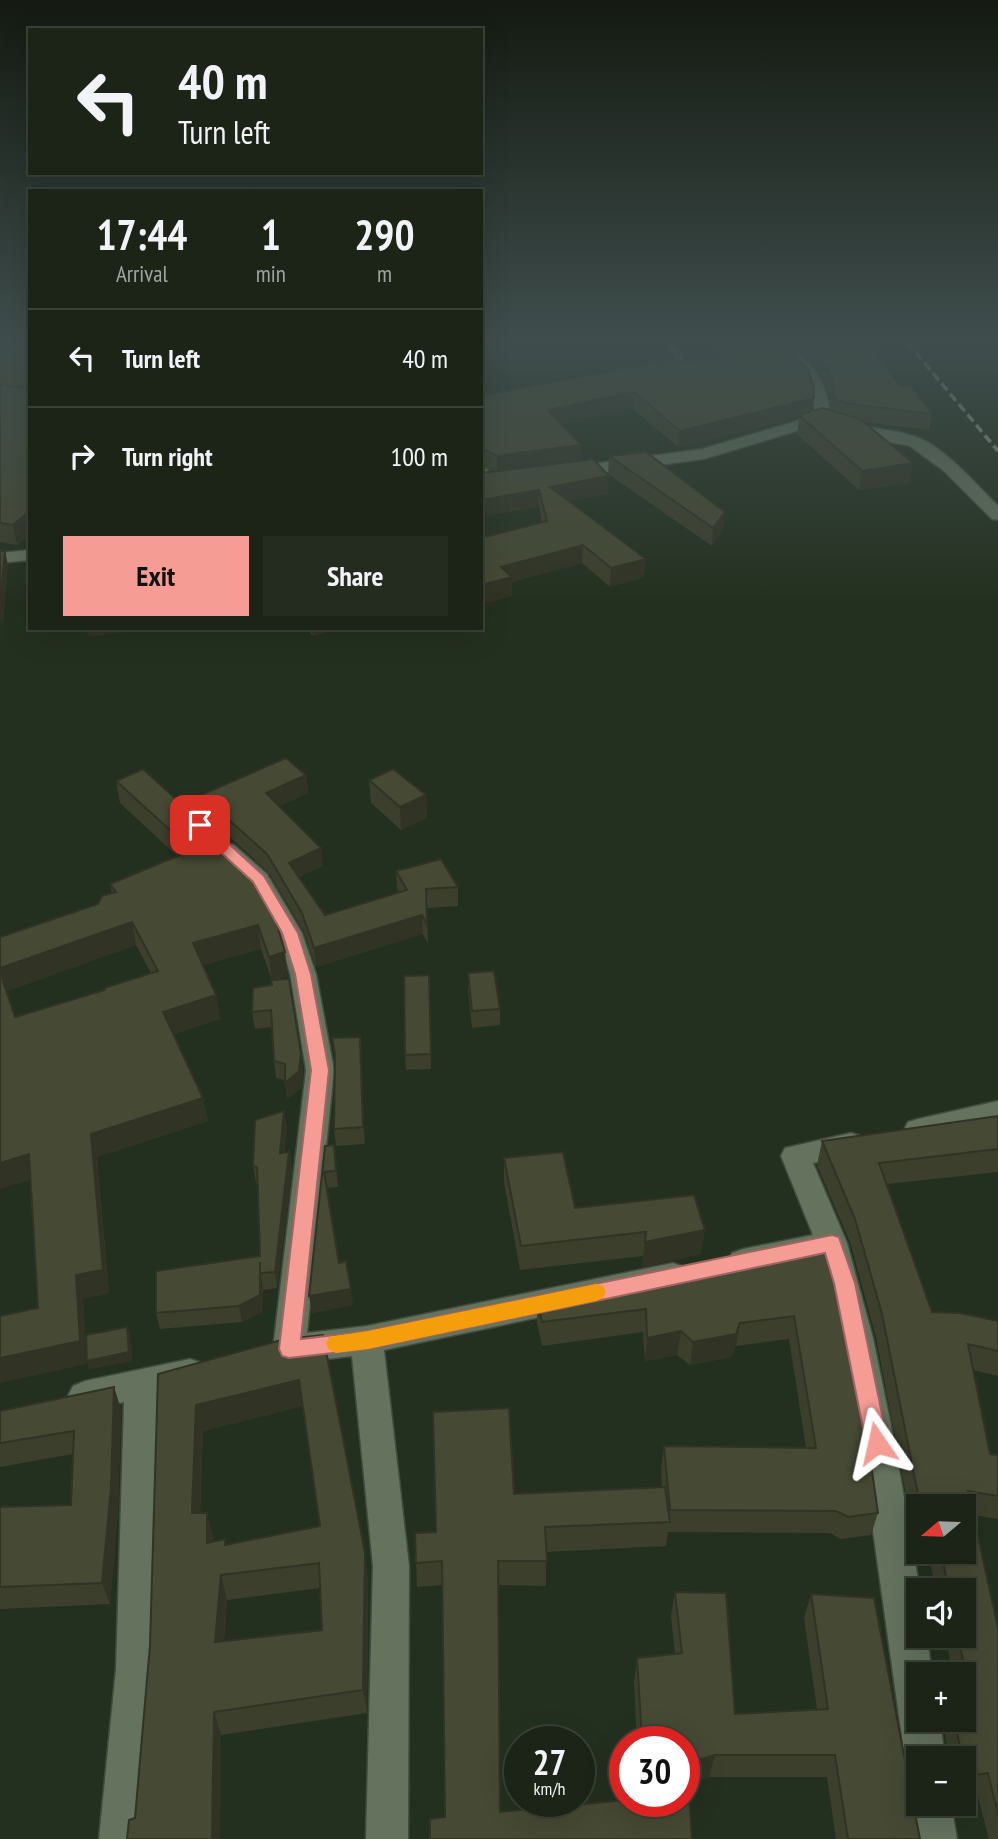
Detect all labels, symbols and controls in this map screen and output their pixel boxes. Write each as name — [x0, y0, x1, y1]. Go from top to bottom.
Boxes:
text: 40 m — [178, 49, 267, 113]
icon: left — [63, 56, 154, 147]
text: Turn left — [178, 111, 270, 153]
text: 17:44 — [96, 207, 187, 262]
text: 1 — [261, 207, 281, 262]
text: 290 — [354, 207, 415, 262]
text: Arrival — [116, 259, 168, 288]
text: min — [256, 259, 286, 288]
text: m — [377, 259, 392, 288]
icon: left — [63, 339, 101, 377]
text: Turn left — [122, 342, 200, 375]
text: 40 m — [402, 342, 448, 375]
icon: right — [63, 437, 101, 475]
text: Turn right — [122, 440, 213, 473]
text: 100 m — [390, 440, 448, 473]
button: Exit — [63, 536, 249, 616]
button: Share — [263, 536, 448, 616]
pin — [170, 795, 230, 855]
icon: arrive — [181, 806, 219, 844]
position arrow — [840, 1406, 914, 1480]
north arrow — [906, 1494, 976, 1564]
map controls — [906, 1494, 976, 1816]
button: sound — [906, 1578, 976, 1648]
button: + — [906, 1662, 976, 1732]
speed limit sign: 30 — [609, 1726, 700, 1817]
text: 27 — [533, 1739, 566, 1785]
button: − — [906, 1746, 976, 1816]
text: km/h — [534, 1777, 565, 1800]

